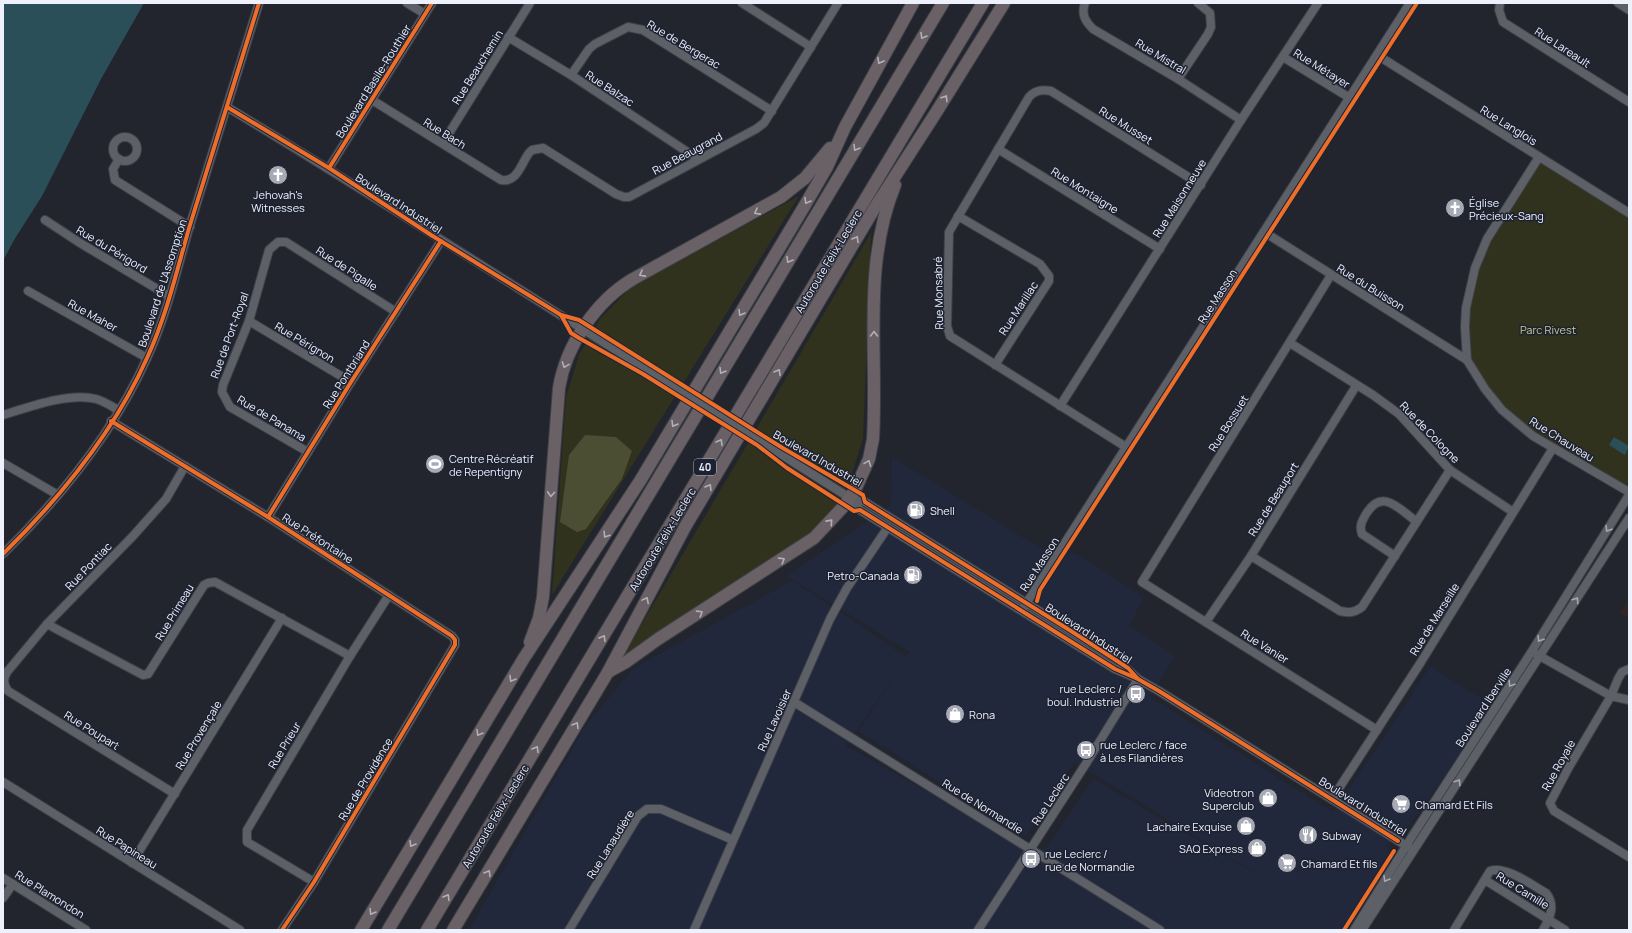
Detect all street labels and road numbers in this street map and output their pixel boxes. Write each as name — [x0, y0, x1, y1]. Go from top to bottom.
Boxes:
street label: Rue de Bergerac — [645, 16, 723, 72]
street label: Boulevard Basile-Routhier — [332, 21, 414, 141]
street label: Rue Lareault — [1532, 23, 1594, 71]
street label: Rue Beauchemin — [448, 27, 506, 107]
street label: Rue Mistral — [1133, 35, 1189, 77]
street label: Rue Métayer — [1291, 45, 1353, 91]
street label: Rue Balzac — [583, 67, 637, 109]
street label: Rue Langlois — [1478, 102, 1540, 149]
street label: Rue Musset — [1096, 103, 1156, 147]
street label: Rue Bach — [421, 114, 469, 152]
street label: Rue Beaugrand — [649, 128, 725, 178]
street label: Rue Maisonneuve — [1149, 155, 1210, 240]
street label: Rue Montaigne — [1048, 163, 1122, 217]
street label: Boulevard Industriel — [353, 169, 445, 237]
street label: Autoroute Félix-Leclerc — [791, 207, 865, 315]
street label: Boulevard de L'Assomption — [134, 217, 190, 349]
street label: Rue du Périgord — [74, 222, 150, 276]
street label: Rue de Pigalle — [313, 242, 381, 294]
street label: Rue Monsabré — [930, 256, 946, 330]
street label: Rue du Buisson — [1334, 260, 1408, 314]
street label: Rue Masson — [1194, 266, 1240, 326]
street label: Rue Marillac — [995, 278, 1041, 338]
street label: Rue de Port-Royal — [206, 290, 252, 380]
street label: Rue Maher — [66, 295, 120, 335]
street label: Rue Pérignon — [272, 318, 338, 366]
street label: Rue Pontbriand — [319, 337, 373, 411]
street label: Rue de Panama — [235, 392, 309, 444]
street label: Rue Bossuet — [1205, 392, 1251, 454]
street label: Rue de Cologne — [1397, 398, 1464, 466]
street label: Rue Chauveau — [1527, 413, 1597, 465]
street label: Boulevard Industriel — [771, 426, 865, 490]
road number: 40 — [694, 459, 716, 475]
street label: Rue de Beauport — [1244, 459, 1302, 539]
street label: Autoroute Félix-Leclerc — [625, 485, 699, 593]
street label: Rue Préfontaine — [280, 509, 357, 567]
street label: Rue Masson — [1016, 534, 1062, 594]
street label: Rue Pontiac — [61, 539, 115, 593]
street label: Rue de Marseille — [1406, 579, 1463, 658]
street label: Rue Primeau — [151, 581, 197, 643]
street label: Boulevard Industriel — [1043, 599, 1135, 667]
street label: Rue Vanier — [1238, 625, 1292, 667]
street label: Boulevard Iberville — [1452, 664, 1515, 750]
street label: Rue Lavoisier — [754, 686, 794, 754]
street label: Rue Provençale — [171, 697, 225, 772]
street label: Rue Poupart — [61, 707, 123, 753]
street label: Rue Prieur — [264, 719, 304, 771]
street label: Rue de Providence — [334, 734, 396, 823]
street label: Rue Royale — [1538, 736, 1578, 793]
street label: Autoroute Félix-Leclerc — [458, 762, 532, 870]
street label: Rue Leclerc — [1028, 770, 1072, 828]
street label: Boulevard Industriel — [1316, 773, 1410, 839]
street label: Rue de Normandie — [940, 775, 1027, 837]
street label: Rue Lanaudière — [583, 806, 638, 881]
street label: Rue Papineau — [94, 822, 160, 872]
street label: Rue Plamondon — [12, 867, 88, 921]
street label: Rue Camille — [1494, 868, 1553, 912]

